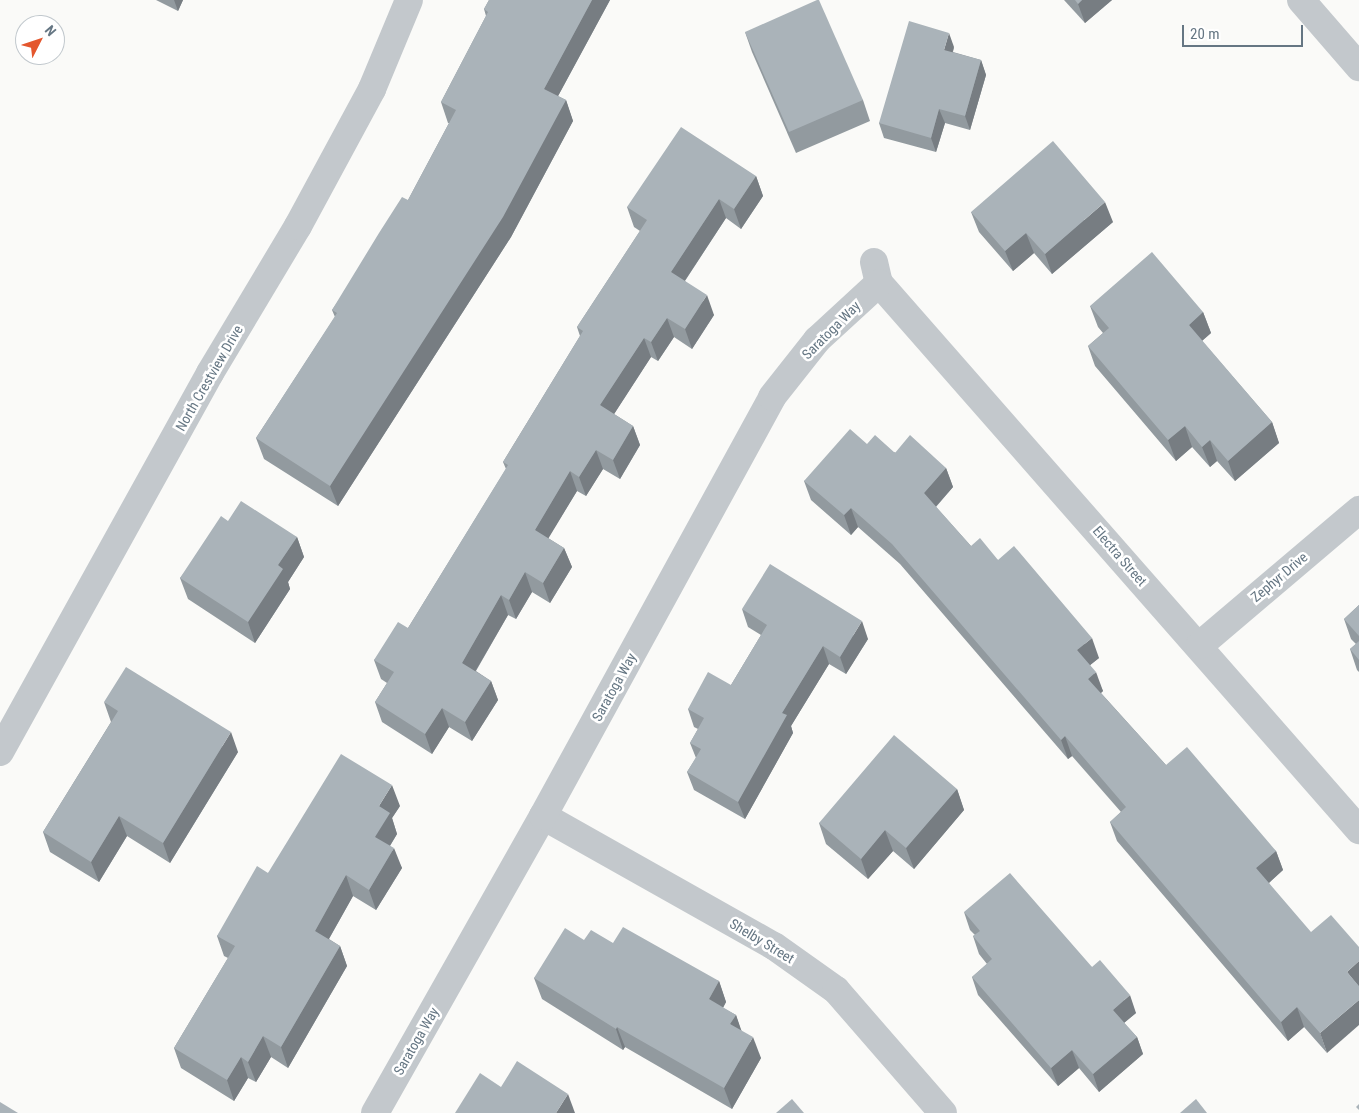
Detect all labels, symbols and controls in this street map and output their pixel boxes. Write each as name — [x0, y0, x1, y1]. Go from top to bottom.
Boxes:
north arrow — [15, 15, 65, 65]
scale bar — [1184, 15, 1305, 47]
text: N — [42, 22, 59, 39]
text: 20 m — [1190, 25, 1220, 43]
street label: Saratoga Way — [798, 297, 864, 363]
street label: North Crestview Drive — [172, 322, 246, 434]
street label: Electra Street — [1089, 523, 1151, 589]
street label: Zephyr Drive — [1247, 549, 1311, 605]
street label: Saratoga Way — [588, 650, 640, 724]
street label: Shelby Street — [727, 915, 797, 967]
street label: Saratoga Way — [390, 1004, 442, 1078]

